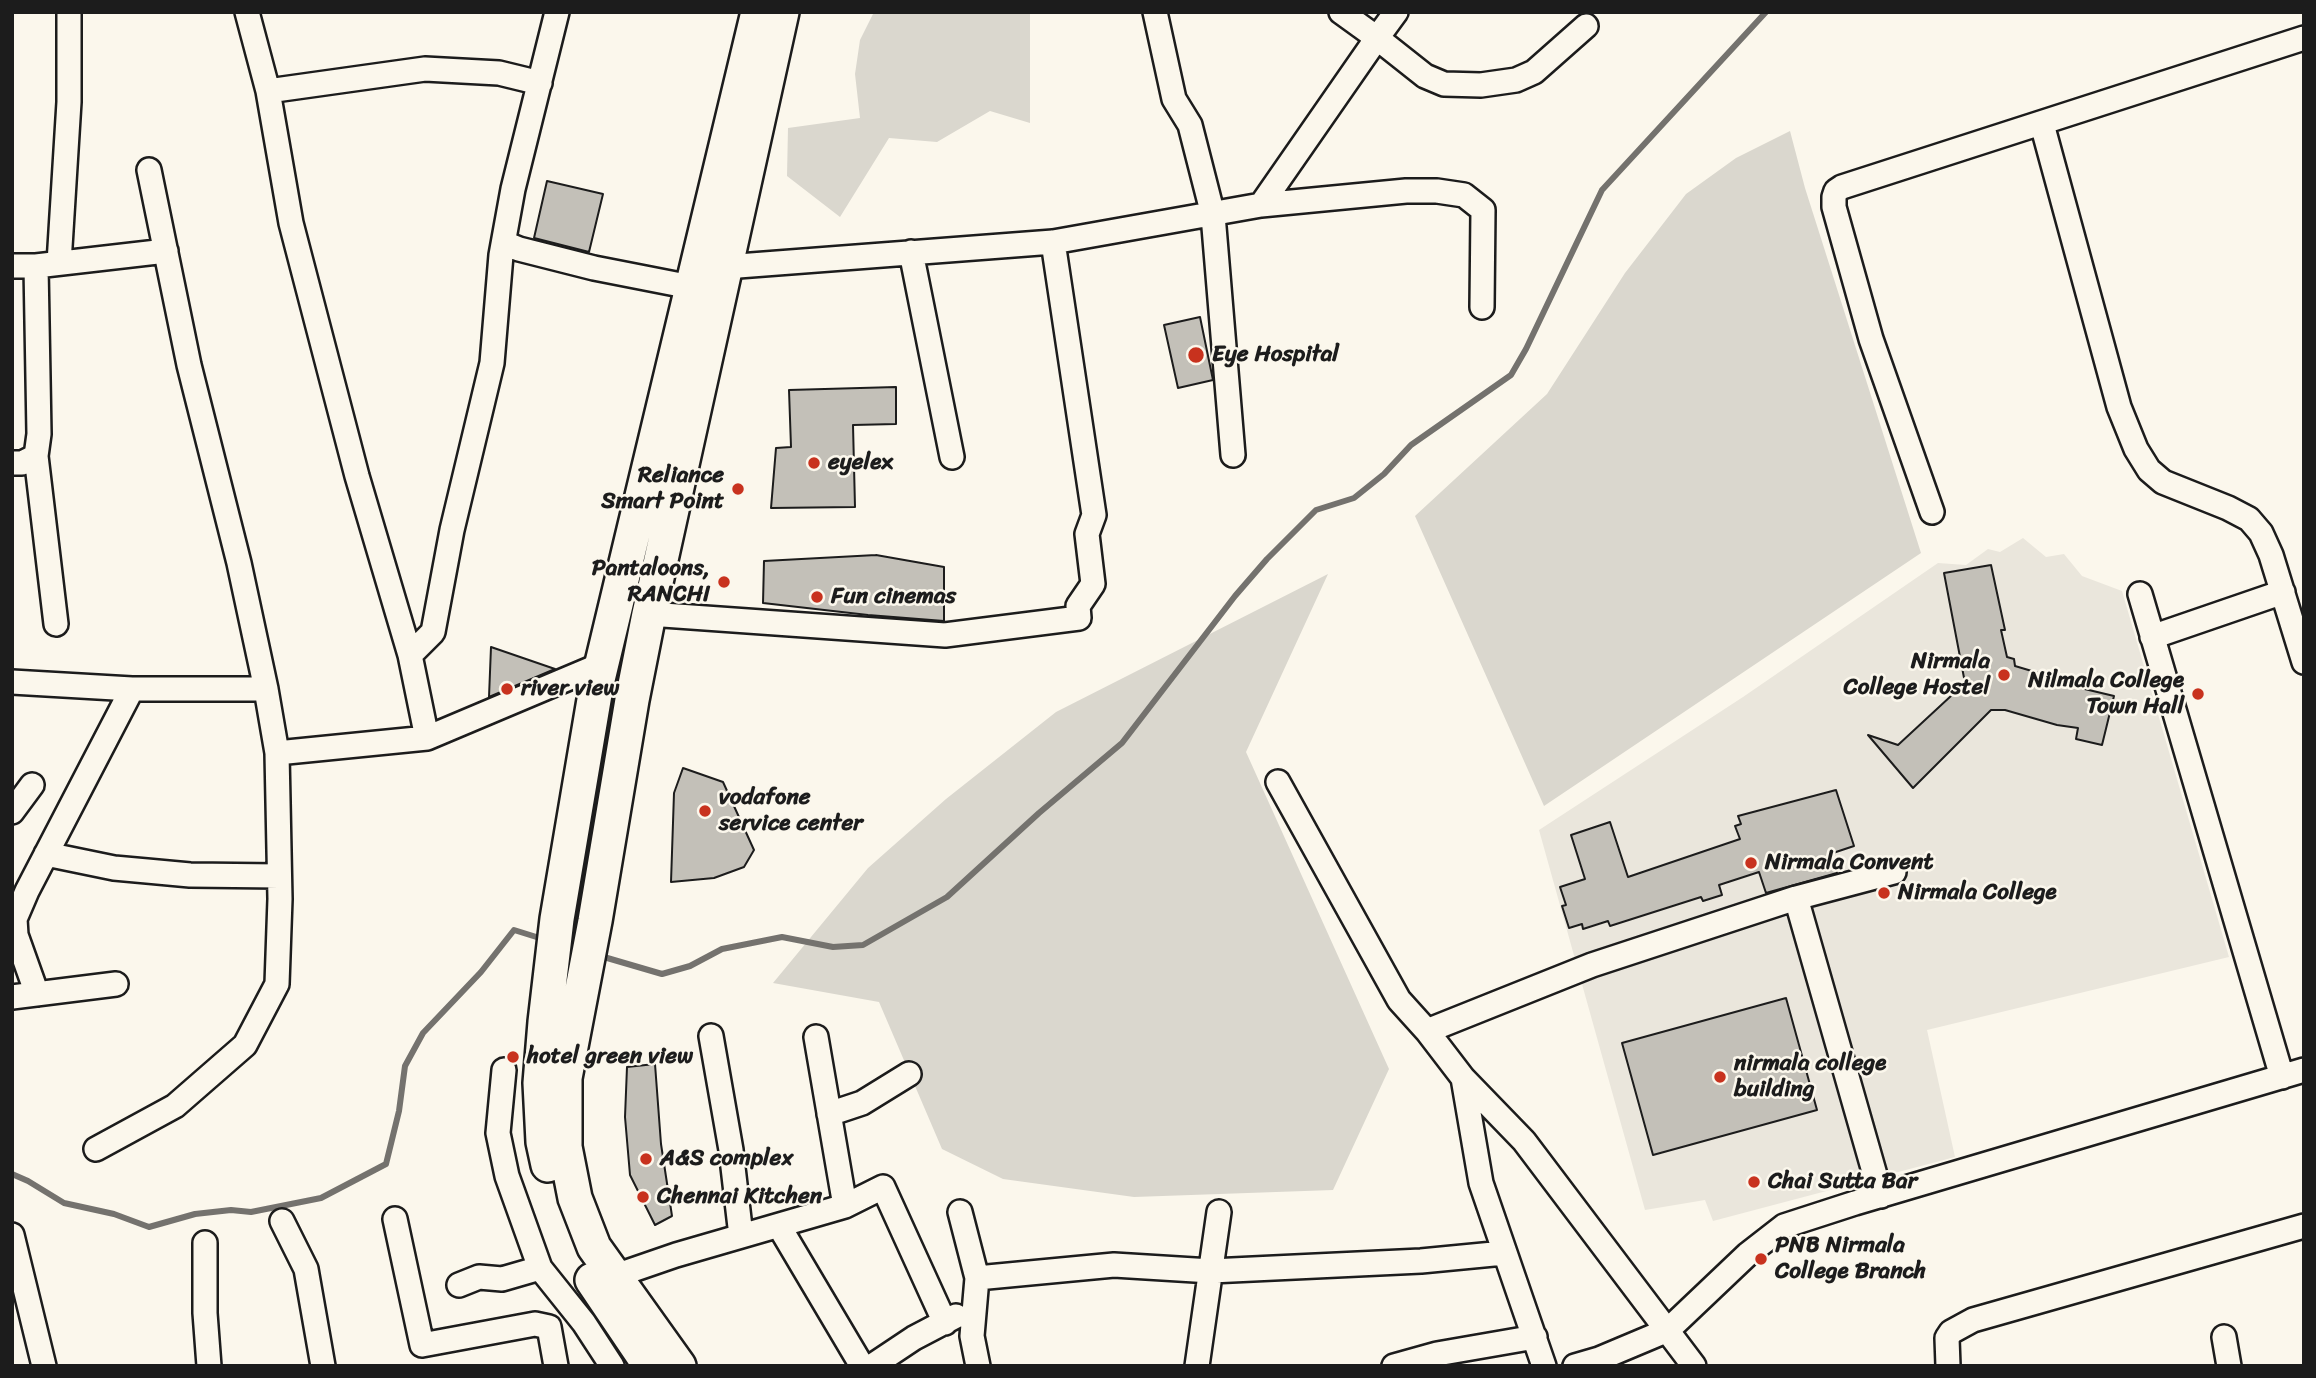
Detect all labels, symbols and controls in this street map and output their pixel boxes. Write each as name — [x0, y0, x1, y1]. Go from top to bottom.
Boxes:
place label: Eye Hospital — [1212, 341, 1339, 369]
marker: Eye Hospital — [1186, 345, 1206, 365]
place label: eyelex — [828, 449, 893, 477]
marker: eyelex — [806, 455, 822, 471]
place label: Reliance Smart Point — [601, 462, 724, 516]
marker: Reliance Smart Point — [730, 481, 746, 497]
place label: Pantaloons, RANCHI — [592, 555, 710, 609]
marker: Pantaloons, RANCHI — [716, 574, 732, 590]
place label: Fun cinemas — [831, 583, 956, 611]
marker: Fun cinemas — [809, 589, 825, 605]
place label: Nirmala College Hostel — [1843, 648, 1990, 702]
marker: Nirmala College Hostel — [1996, 667, 2012, 683]
place label: Nilmala College Town Hall — [2028, 667, 2184, 721]
place label: river view — [521, 675, 619, 703]
marker: river view — [499, 681, 515, 697]
marker: Nilmala College Town Hall — [2190, 686, 2206, 702]
place label: vodafone service center — [719, 784, 863, 838]
marker: vodafone service center — [697, 803, 713, 819]
place label: Nirmala Convent — [1765, 849, 1933, 877]
marker: Nirmala Convent — [1743, 855, 1759, 871]
place label: Nirmala College — [1898, 879, 2057, 907]
marker: Nirmala College — [1876, 885, 1892, 901]
place label: hotel green view — [527, 1043, 693, 1071]
marker: hotel green view — [505, 1049, 521, 1065]
place label: nirmala college building — [1734, 1050, 1886, 1104]
marker: nirmala college building — [1712, 1069, 1728, 1085]
place label: A&S complex — [660, 1145, 793, 1173]
marker: A&S complex — [638, 1151, 654, 1167]
place label: Chai Sutta Bar — [1768, 1168, 1917, 1196]
marker: Chai Sutta Bar — [1746, 1174, 1762, 1190]
place label: Chennai Kitchen — [657, 1183, 822, 1211]
marker: Chennai Kitchen — [635, 1189, 651, 1205]
place label: PNB Nirmala College Branch — [1775, 1232, 1926, 1286]
marker: PNB Nirmala College Branch — [1753, 1251, 1769, 1267]

